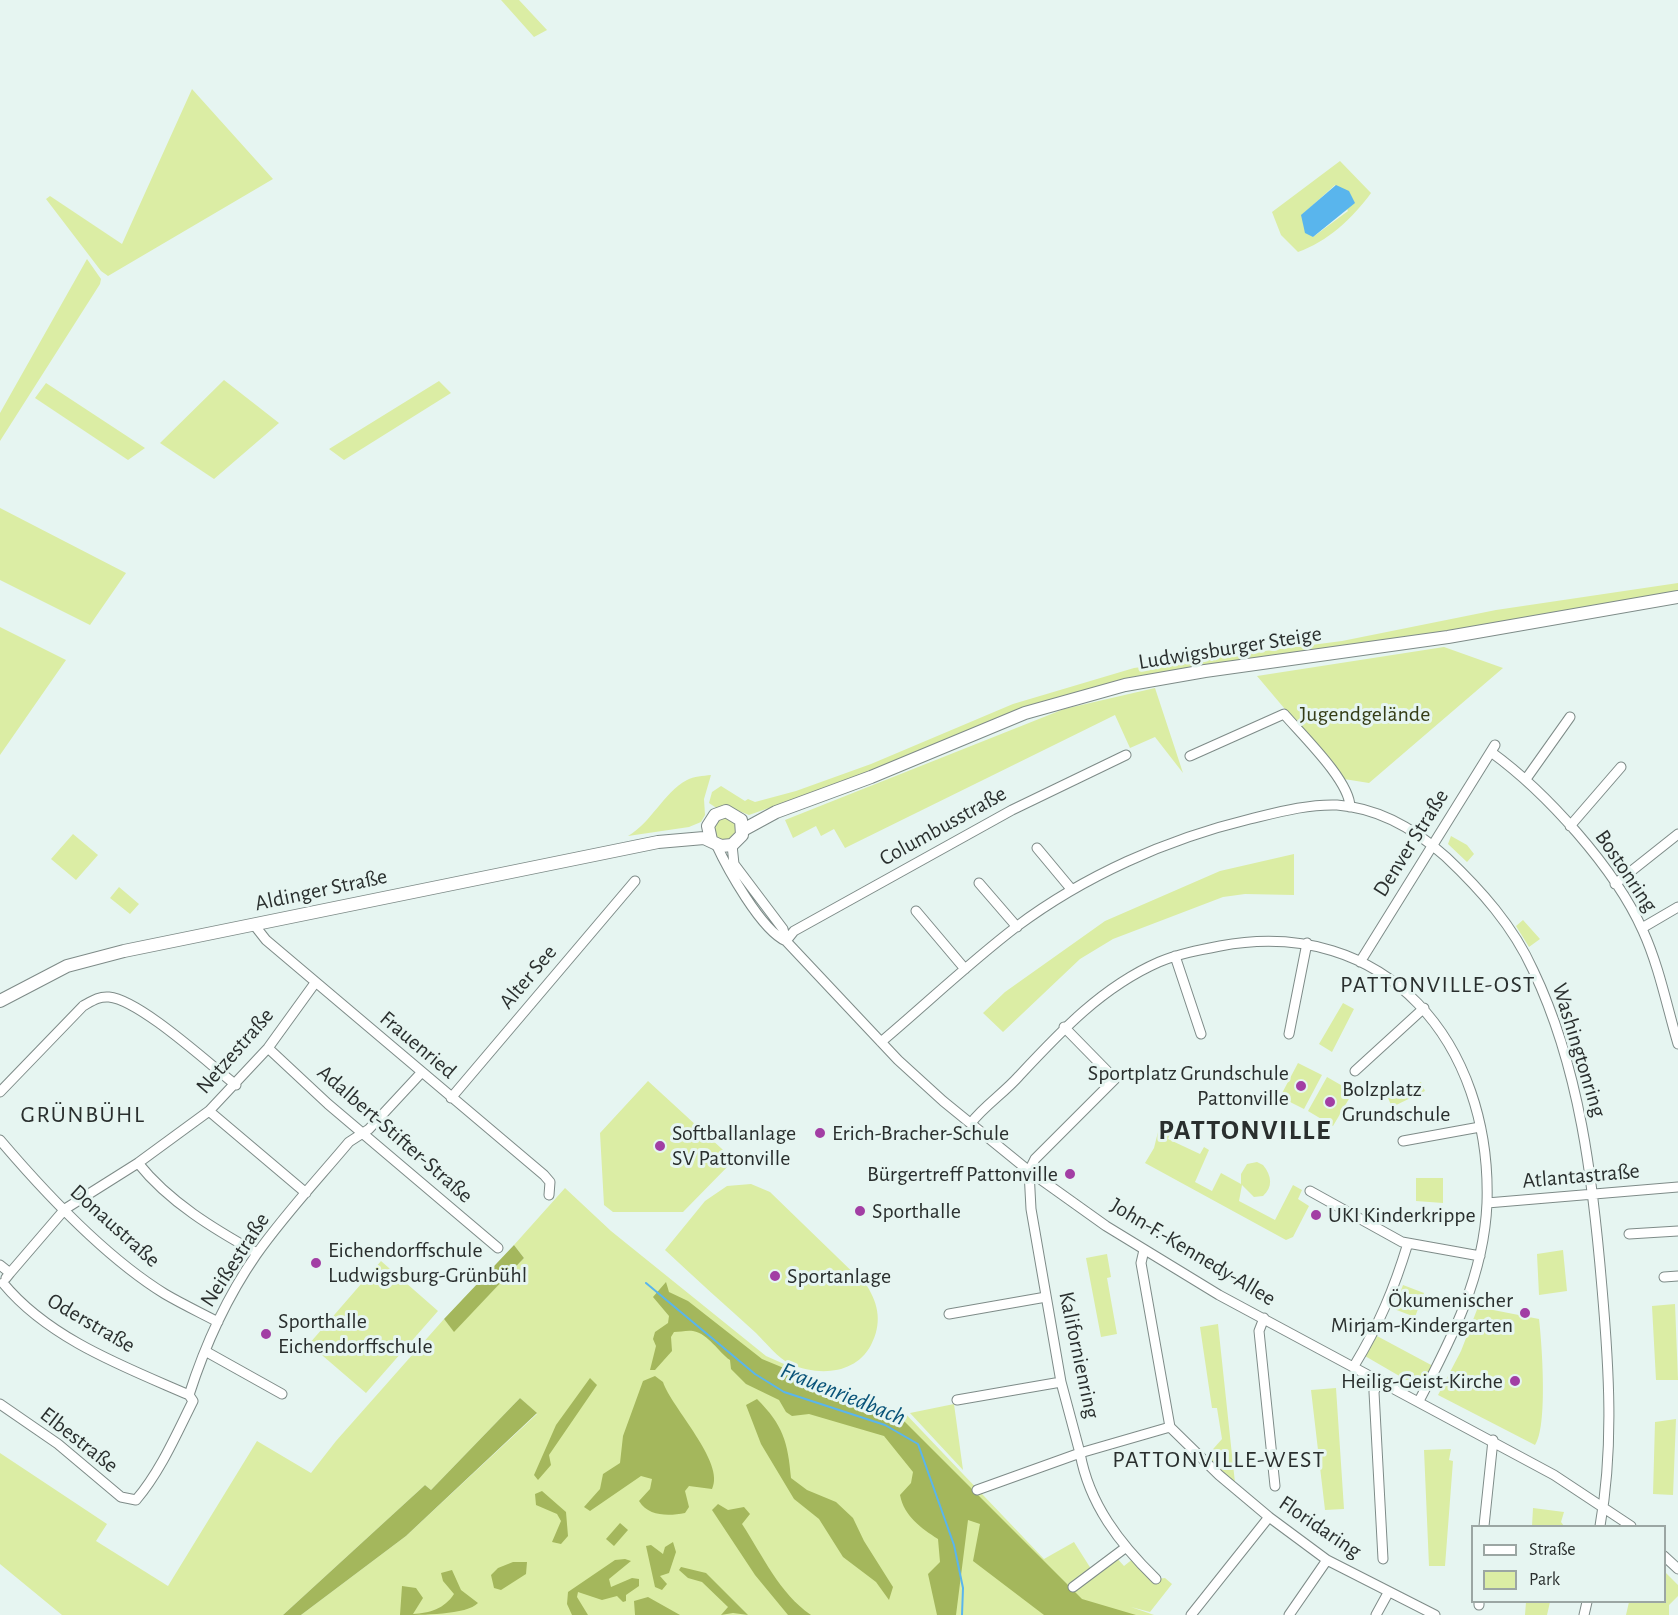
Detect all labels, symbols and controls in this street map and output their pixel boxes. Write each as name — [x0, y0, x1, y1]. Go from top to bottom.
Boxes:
street label: Ludwigsburger Steige — [1137, 620, 1323, 676]
park label: Jugendgelände — [1300, 701, 1430, 727]
street label: Columbusstraße — [875, 780, 1011, 872]
street label: Denver Straße — [1367, 784, 1455, 902]
street label: Bostonring — [1589, 825, 1663, 917]
street label: Aldinger Straße — [252, 863, 390, 917]
street label: Alter See — [493, 939, 563, 1015]
district label: PATTONVILLE-OST — [1340, 971, 1536, 999]
street label: Washingtonring — [1546, 980, 1612, 1120]
street label: Netzestraße — [191, 1003, 279, 1099]
street label: Frauenried — [374, 1005, 462, 1085]
street label: Adalbert-Stifter-Straße — [312, 1059, 478, 1209]
place label: Sportplatz Grundschule Pattonville — [1088, 1060, 1289, 1112]
place label: Bolzplatz Grundschule — [1342, 1076, 1450, 1128]
marker: Sportplatz Grundschule Pattonville — [1294, 1079, 1308, 1093]
marker: Bolzplatz Grundschule — [1323, 1095, 1337, 1109]
district label: GRÜNBÜHL — [21, 1101, 145, 1129]
district label: PATTONVILLE — [1158, 1114, 1332, 1148]
place label: Softballanlage SV Pattonville — [672, 1120, 796, 1172]
place label: Erich-Bracher-Schule — [832, 1120, 1009, 1146]
marker: Erich-Bracher-Schule — [813, 1126, 827, 1140]
marker: Softballanlage SV Pattonville — [653, 1139, 667, 1153]
street label: Atlantastraße — [1521, 1158, 1641, 1194]
place label: Bürgertreff Pattonville — [867, 1161, 1058, 1187]
marker: Bürgertreff Pattonville — [1063, 1167, 1077, 1181]
street label: Donaustraße — [65, 1179, 165, 1273]
street label: John-F.-Kennedy-Allee — [1106, 1192, 1280, 1312]
place label: Sporthalle — [872, 1198, 961, 1224]
place label: UKI Kinderkrippe — [1328, 1202, 1476, 1228]
marker: Sporthalle — [853, 1204, 867, 1218]
street label: Neißestraße — [195, 1208, 275, 1312]
marker: UKI Kinderkrippe — [1309, 1208, 1323, 1222]
place label: Eichendorffschule Ludwigsburg-Grünbühl — [328, 1237, 527, 1288]
marker: Eichendorffschule Ludwigsburg-Grünbühl — [309, 1256, 323, 1270]
place label: Sportanlage — [787, 1263, 891, 1289]
marker: Sportanlage — [768, 1269, 782, 1283]
street label: Oderstraße — [42, 1287, 140, 1359]
place label: Ökumenischer Mirjam-Kindergarten — [1331, 1287, 1513, 1338]
street label: Kalifornienring — [1053, 1289, 1105, 1421]
marker: Ökumenischer Mirjam-Kindergarten — [1518, 1306, 1532, 1320]
place label: Sporthalle Eichendorffschule — [278, 1308, 433, 1360]
marker: Sporthalle Eichendorffschule — [259, 1327, 273, 1341]
water label: Frauenriedbach — [776, 1356, 910, 1432]
place label: Heilig-Geist-Kirche — [1341, 1368, 1503, 1394]
marker: Heilig-Geist-Kirche — [1508, 1374, 1522, 1388]
street label: Elbestraße — [35, 1401, 123, 1479]
district label: PATTONVILLE-WEST — [1112, 1446, 1326, 1474]
street label: Floridaring — [1274, 1490, 1366, 1564]
legend — [1471, 1525, 1666, 1603]
text: Straße — [1529, 1541, 1575, 1559]
text: Park — [1529, 1571, 1560, 1589]

